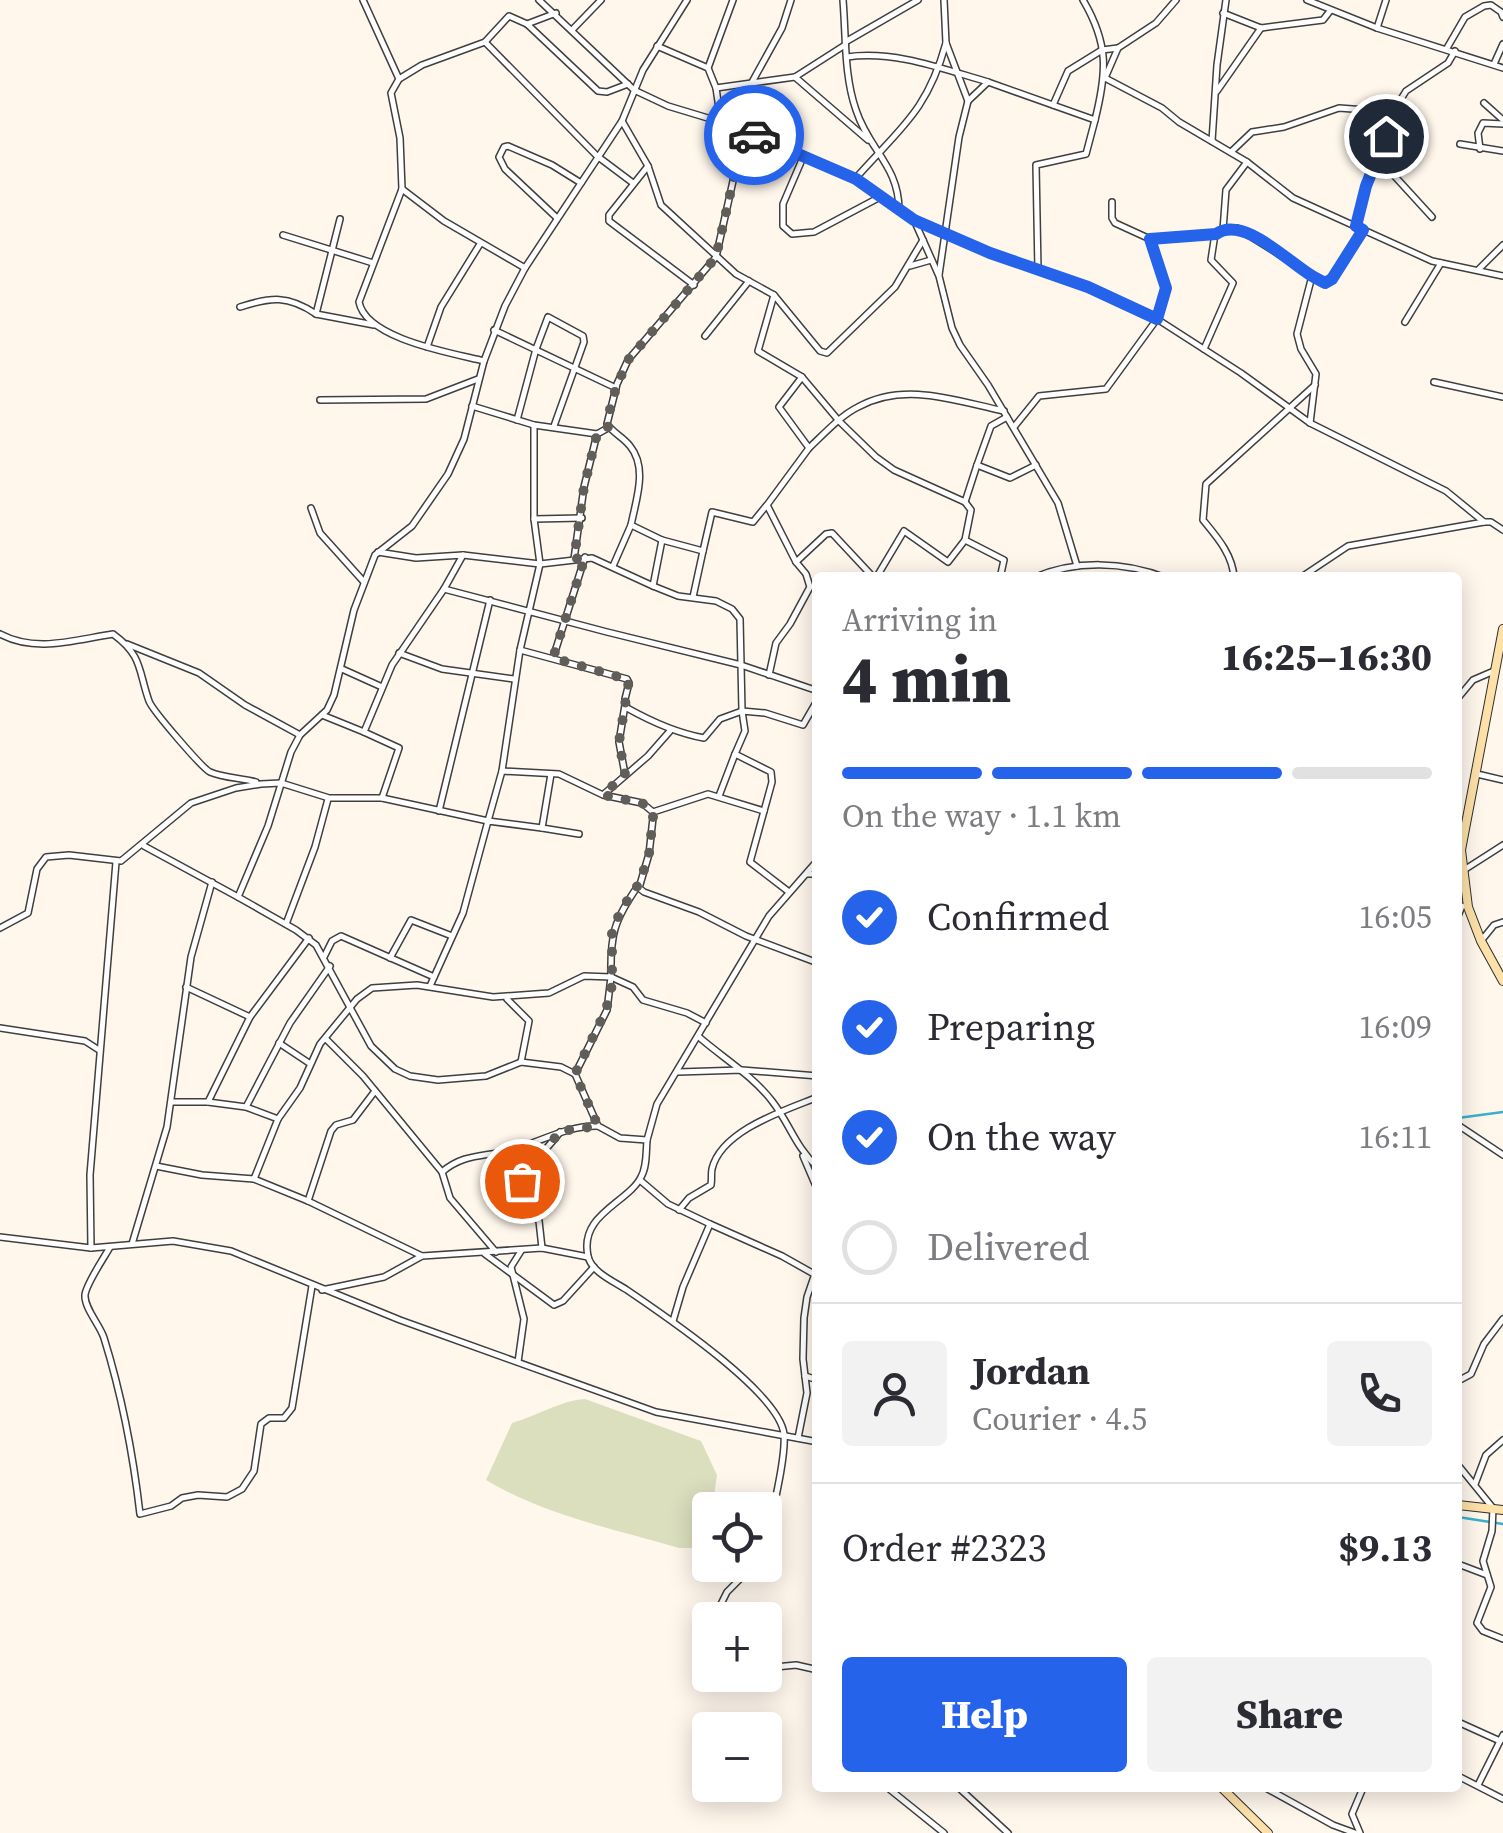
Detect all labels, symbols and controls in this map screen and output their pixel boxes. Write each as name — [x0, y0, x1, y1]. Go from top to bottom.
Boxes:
courier — [704, 85, 804, 185]
pin — [1344, 94, 1429, 179]
icon: car — [727, 108, 782, 163]
icon: home — [1359, 109, 1414, 164]
text: Arriving in — [842, 598, 997, 642]
text: 16:25–16:30 — [1221, 631, 1432, 683]
text: 4 min — [842, 635, 1012, 724]
text: On the way · 1.1 km — [842, 794, 1121, 838]
icon: check — [842, 890, 897, 945]
text: Confirmed — [927, 891, 1109, 943]
text: 16:05 — [1358, 895, 1432, 939]
icon: check — [842, 1000, 897, 1055]
text: Preparing — [927, 1001, 1095, 1053]
text: 16:09 — [1358, 1005, 1432, 1049]
icon: check — [842, 1110, 897, 1165]
text: On the way — [927, 1111, 1116, 1163]
text: 16:11 — [1358, 1115, 1432, 1159]
pin — [480, 1139, 565, 1224]
icon: bag — [495, 1154, 550, 1209]
text: Delivered — [927, 1221, 1090, 1273]
button: person — [842, 1341, 947, 1446]
button: phone — [1327, 1341, 1432, 1446]
text: Jordan — [972, 1345, 1090, 1397]
text: Courier · 4.5 — [972, 1397, 1147, 1441]
map controls — [692, 1492, 782, 1802]
button: locate — [692, 1492, 782, 1582]
text: Order #2323 — [842, 1522, 1046, 1574]
text: $9.13 — [1338, 1522, 1432, 1574]
button: + — [692, 1602, 782, 1692]
button: Help — [842, 1657, 1127, 1772]
button: Share — [1147, 1657, 1432, 1772]
button: − — [692, 1712, 782, 1802]

